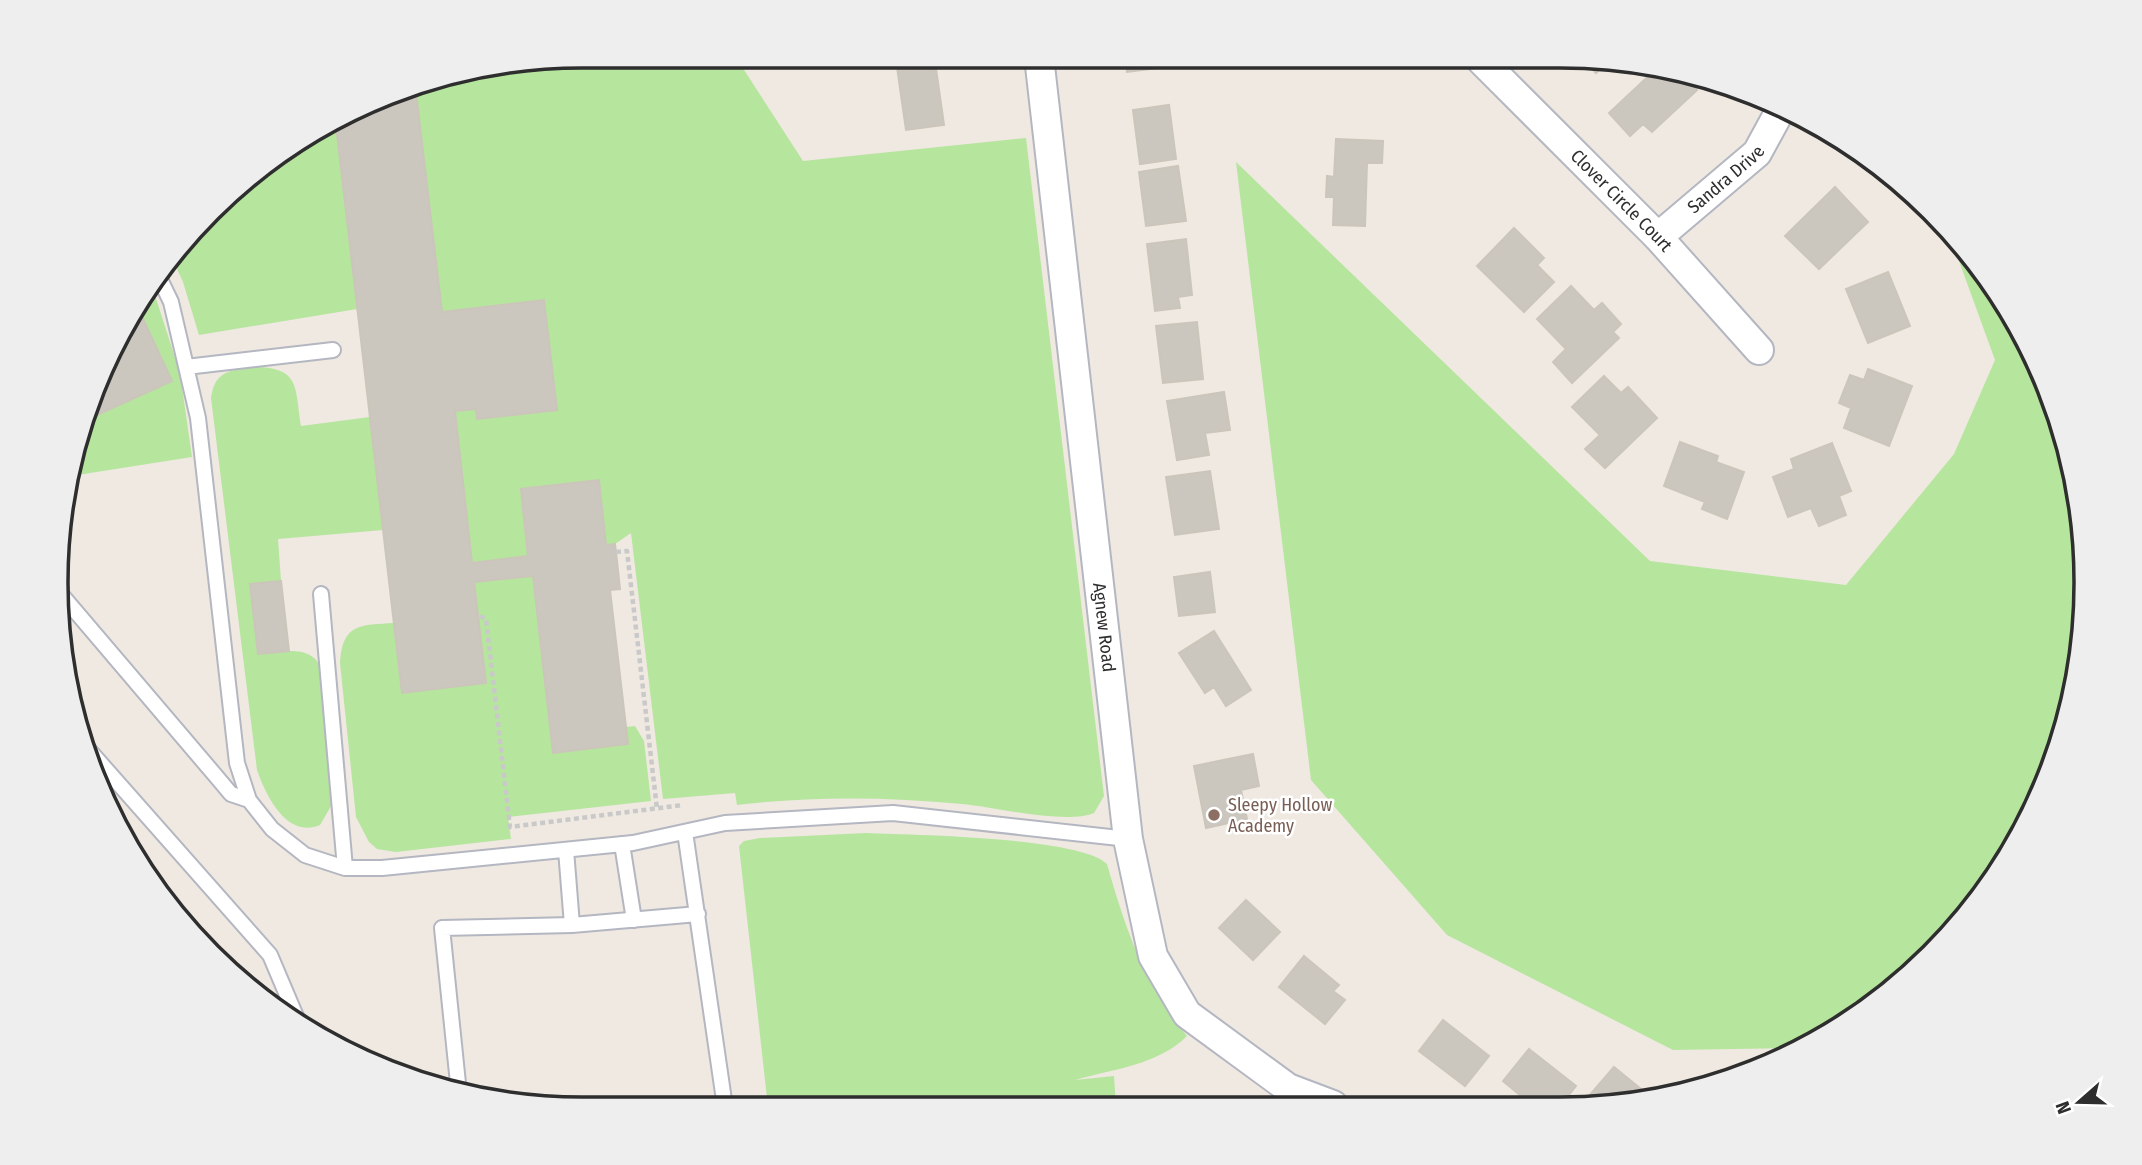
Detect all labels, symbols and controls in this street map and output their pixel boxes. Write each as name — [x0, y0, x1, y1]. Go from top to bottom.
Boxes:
street label: Sandra Drive — [1683, 142, 1770, 218]
street label: Clover Circle Court — [1566, 145, 1677, 256]
street label: Agnew Road — [1088, 582, 1120, 673]
place label: Sleepy Hollow Academy — [1228, 794, 1332, 837]
marker: Sleepy Hollow Academy — [1206, 807, 1222, 823]
north arrow — [2044, 1067, 2114, 1137]
text: N — [2051, 1098, 2076, 1117]

